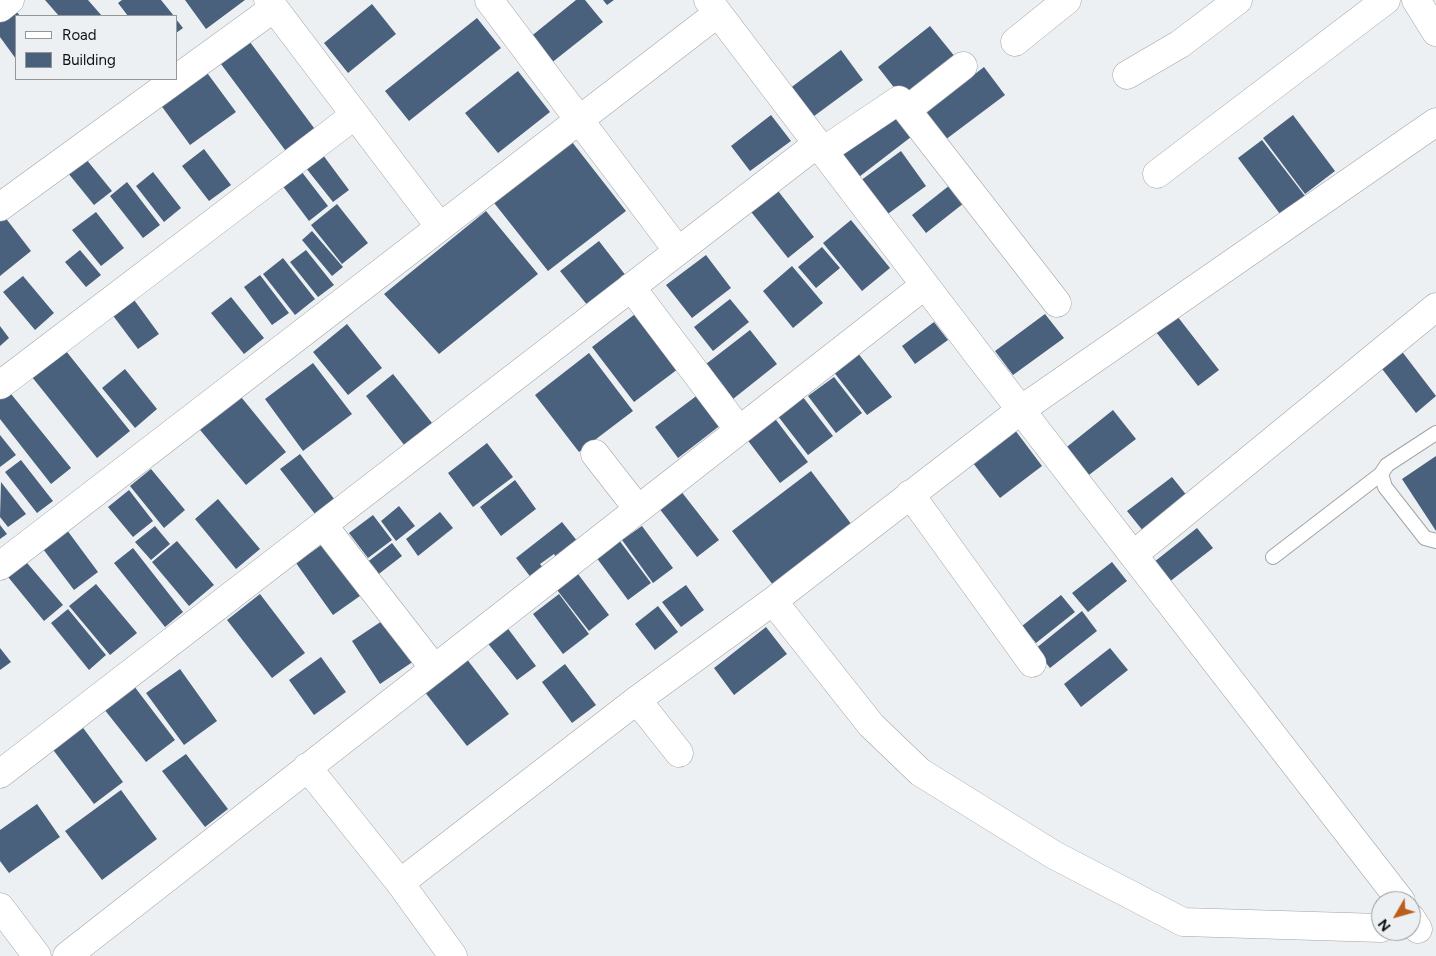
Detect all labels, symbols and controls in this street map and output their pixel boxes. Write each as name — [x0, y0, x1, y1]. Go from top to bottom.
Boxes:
legend — [15, 15, 178, 80]
text: Road — [62, 26, 97, 44]
text: Building — [62, 51, 116, 69]
north arrow — [1371, 891, 1421, 941]
text: N — [1375, 915, 1395, 934]

